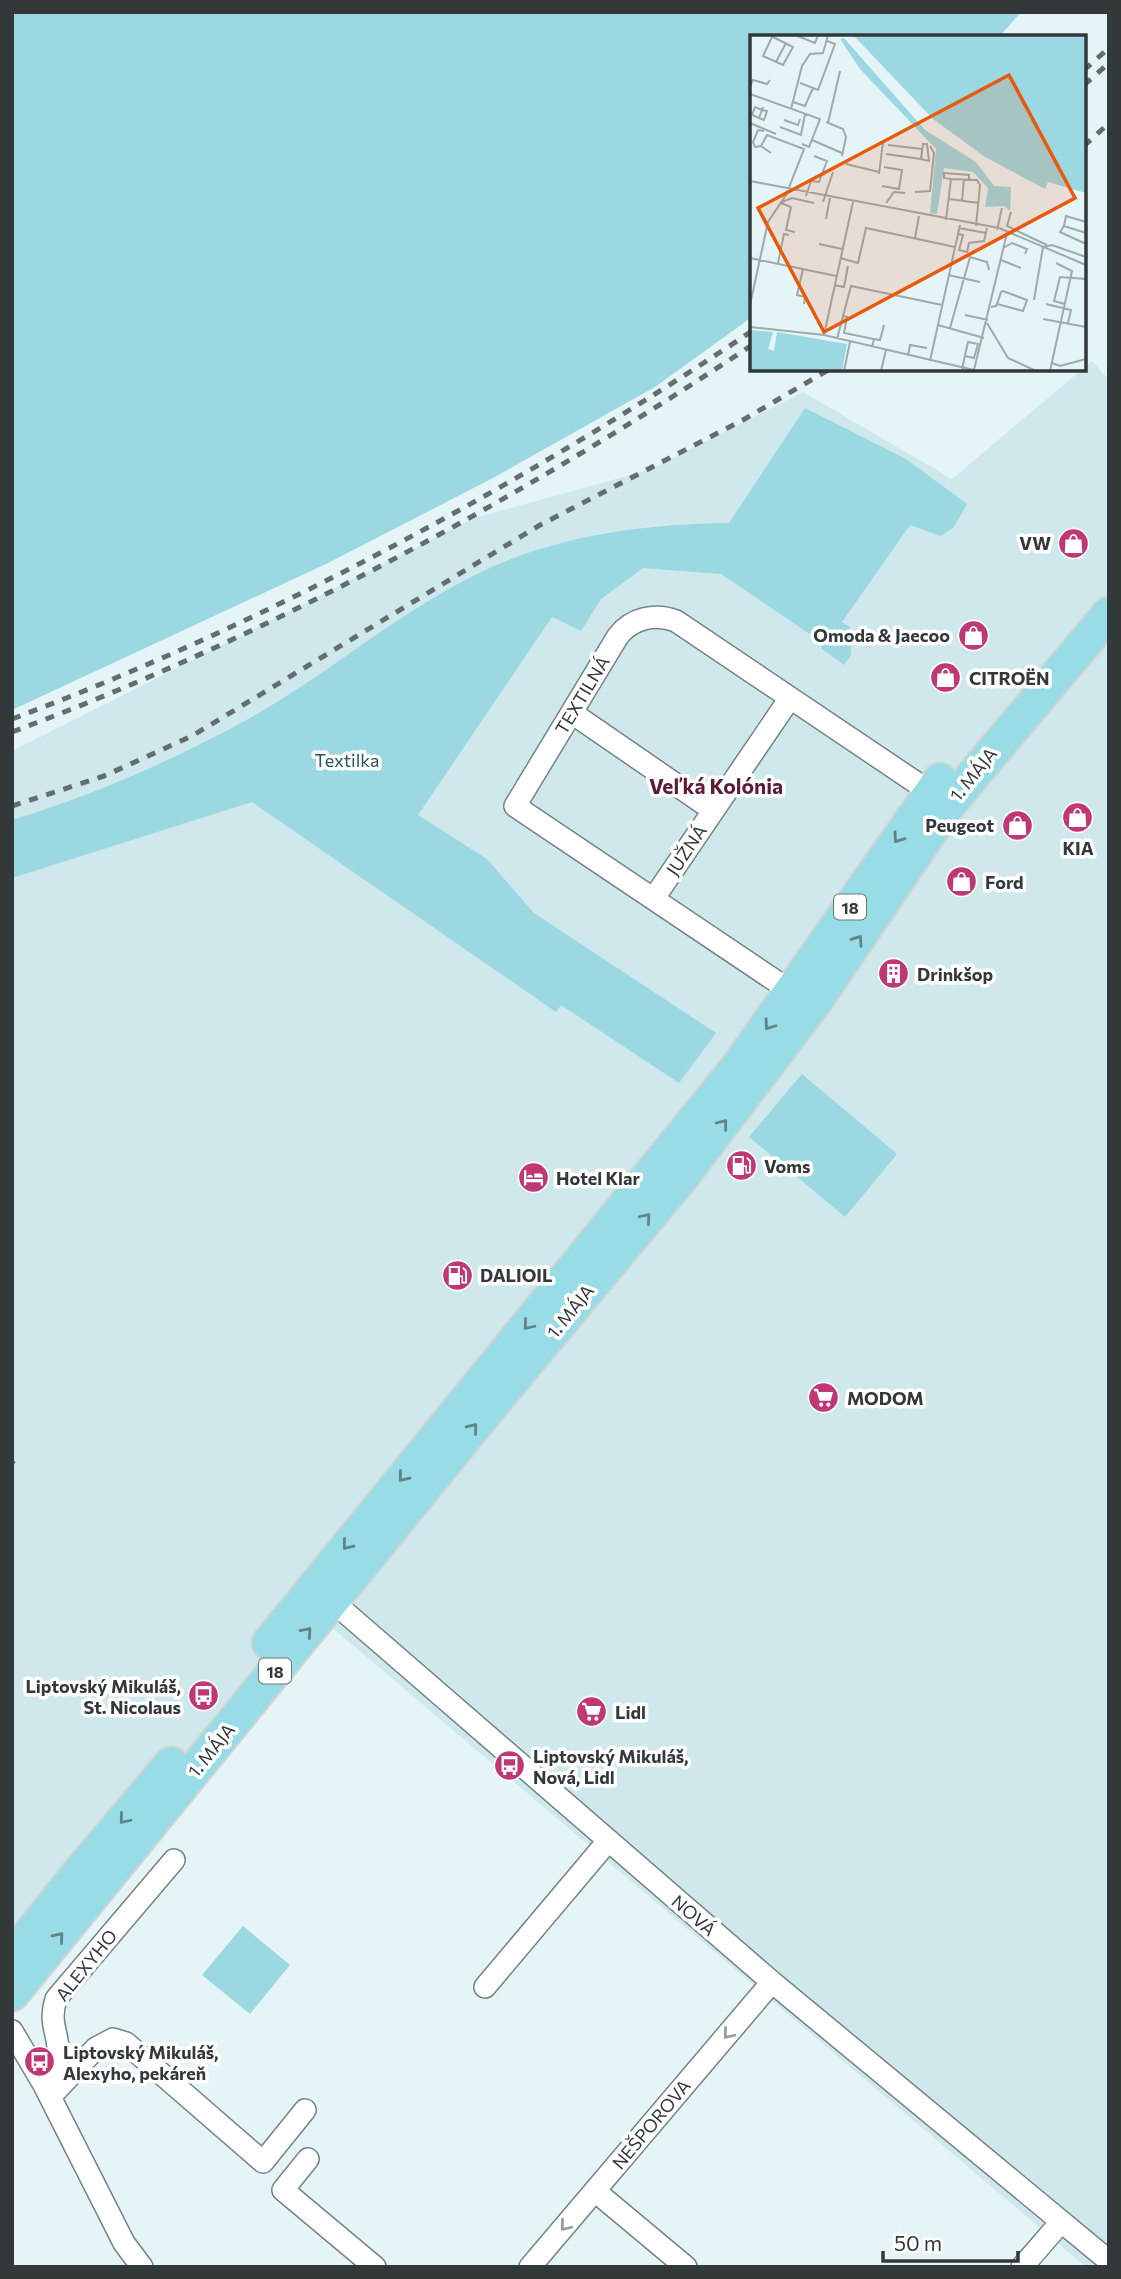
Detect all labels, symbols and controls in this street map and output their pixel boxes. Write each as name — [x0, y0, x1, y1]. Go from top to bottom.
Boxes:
inset map — [750, 35, 1086, 371]
shop icon: VW — [1057, 526, 1091, 560]
place label: VW — [1019, 532, 1051, 554]
shop icon: Omoda & Jaecoo — [956, 618, 990, 652]
place label: Omoda & Jaecoo — [813, 624, 950, 646]
street label: TEXTILNÁ — [550, 652, 614, 738]
shop icon: CITROËN — [929, 661, 963, 695]
place label: CITROËN — [969, 667, 1050, 689]
street label: 1. MÁJA — [945, 743, 1001, 805]
park label: Textilka — [315, 749, 379, 771]
district label: Veľká Kolónia — [649, 773, 783, 798]
shop icon: KIA — [1061, 800, 1095, 834]
shop icon: Peugeot — [1000, 808, 1034, 842]
place label: Peugeot — [925, 814, 994, 836]
street label: JUŽNÁ — [661, 820, 711, 880]
one-way arrow — [894, 830, 906, 843]
place label: KIA — [1062, 837, 1094, 859]
shop icon: Ford — [945, 865, 979, 899]
place label: Ford — [985, 871, 1024, 893]
road number: 18 — [834, 894, 866, 920]
one-way arrow — [850, 935, 862, 948]
building icon: Drinkšop — [877, 957, 911, 991]
place label: Drinkšop — [917, 963, 994, 985]
one-way arrow — [764, 1017, 777, 1030]
one-way arrow — [714, 1119, 727, 1131]
fuel station icon: Voms — [724, 1149, 758, 1183]
place label: Voms — [764, 1155, 810, 1177]
hotel icon: Hotel Klar — [516, 1161, 550, 1195]
place label: Hotel Klar — [556, 1167, 641, 1189]
one-way arrow — [638, 1214, 650, 1227]
fuel station icon: DALIOIL — [440, 1258, 474, 1292]
place label: DALIOIL — [480, 1264, 552, 1286]
street label: 1. MÁJA — [542, 1280, 598, 1342]
one-way arrow — [524, 1316, 536, 1329]
supermarket icon: MODOM — [807, 1381, 841, 1415]
place label: MODOM — [847, 1387, 924, 1409]
one-way arrow — [465, 1423, 477, 1436]
one-way arrow — [398, 1469, 411, 1481]
one-way arrow — [343, 1537, 356, 1550]
one-way arrow — [299, 1627, 311, 1640]
road number: 18 — [259, 1658, 291, 1684]
place label: Liptovský Mikuláš, St. Nicolaus — [25, 1675, 181, 1718]
bus stop icon: Liptovský Mikuláš, St. Nicolaus — [187, 1679, 221, 1713]
supermarket icon: Lidl — [575, 1695, 609, 1729]
place label: Lidl — [615, 1701, 646, 1723]
street label: 1. MÁJA — [183, 1719, 239, 1781]
place label: Liptovský Mikuláš, Nová, Lidl — [533, 1745, 689, 1788]
bus stop icon: Liptovský Mikuláš, Nová, Lidl — [493, 1749, 527, 1783]
one-way arrow — [120, 1811, 132, 1824]
street label: NOVÁ — [667, 1890, 721, 1940]
street label: ALEXYHO — [51, 1925, 121, 2005]
one-way arrow — [50, 1932, 63, 1944]
one-way arrow — [724, 2025, 736, 2038]
place label: Liptovský Mikuláš, Alexyho, pekáreň — [63, 2041, 219, 2084]
bus stop icon: Liptovský Mikuláš, Alexyho, pekáreň — [23, 2045, 57, 2079]
street label: NEŠPOROVA — [607, 2075, 695, 2173]
one-way arrow — [561, 2218, 573, 2231]
scale bar — [883, 2220, 1018, 2264]
text: 50 m — [894, 2230, 942, 2255]

